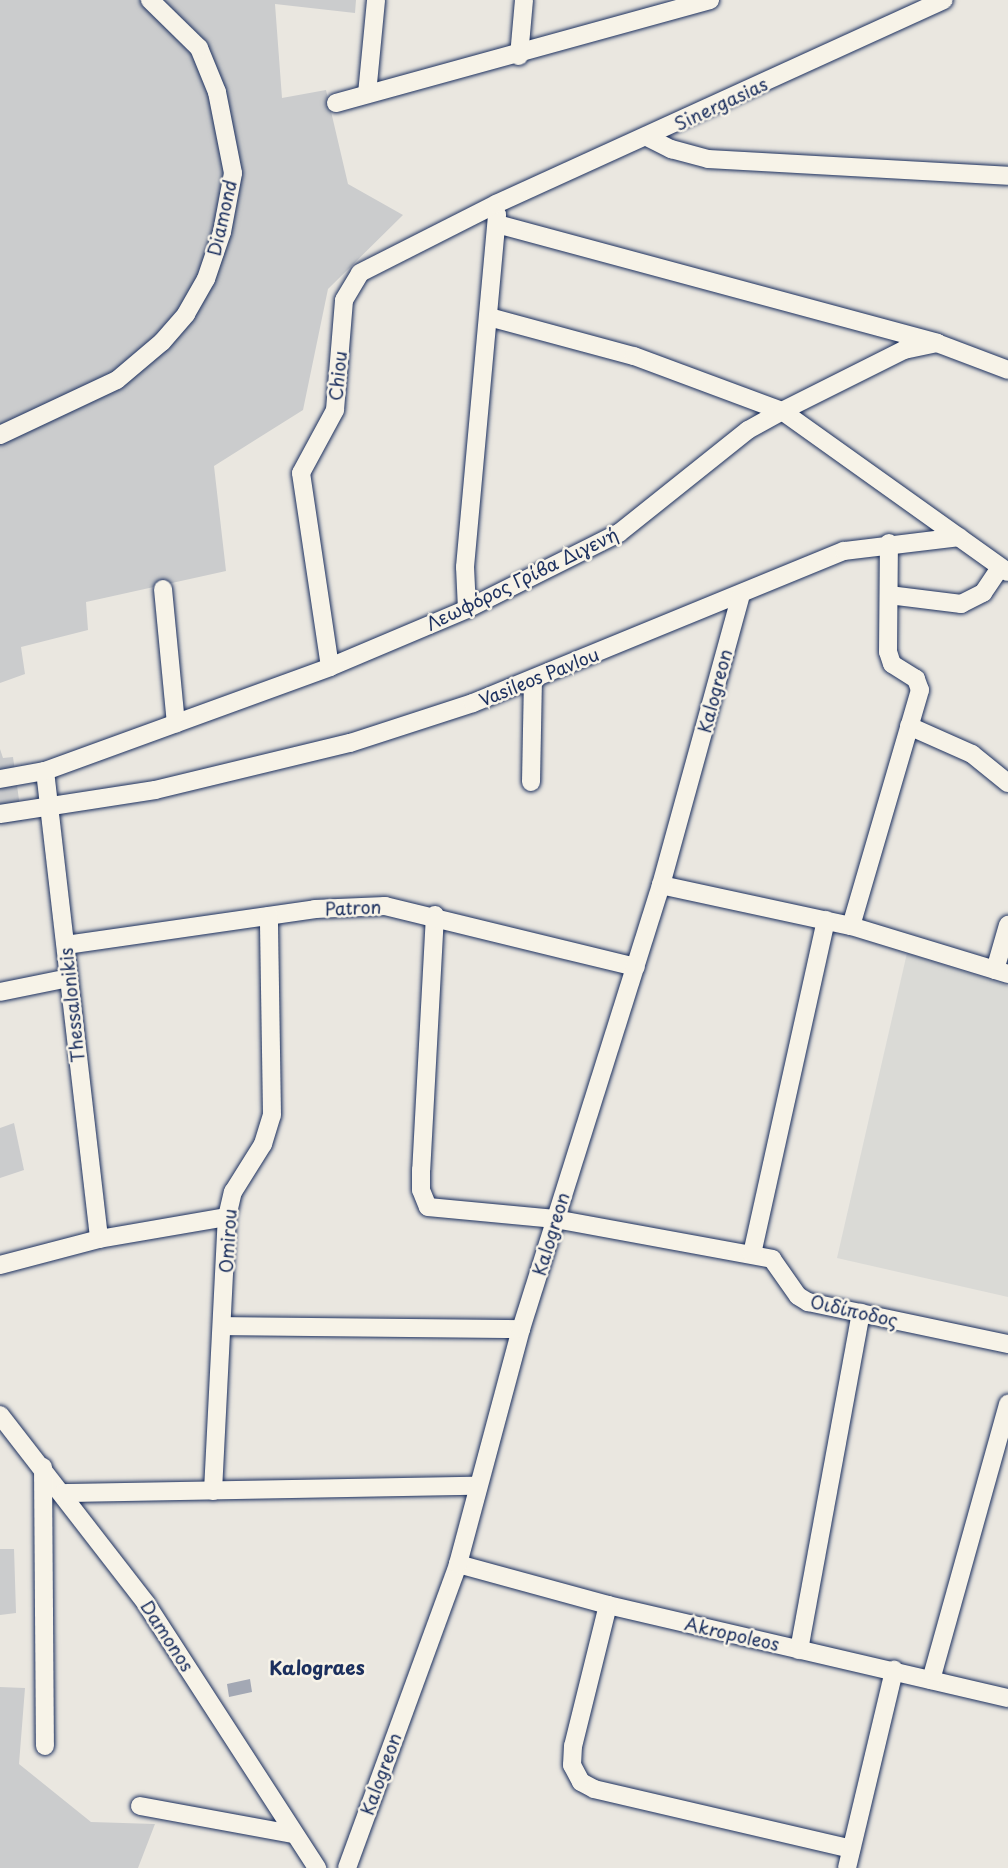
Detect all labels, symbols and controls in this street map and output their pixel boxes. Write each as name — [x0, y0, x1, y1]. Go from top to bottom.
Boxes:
street label: Sinergasias — [671, 73, 771, 135]
street label: Diamond — [203, 178, 241, 258]
street label: Chiou — [325, 350, 351, 402]
street label: Λεωφόρος Γρίβα Διγενή — [423, 523, 621, 635]
street label: Vasileos Pavlou — [476, 643, 602, 711]
street label: Kalogreon — [693, 647, 737, 735]
street label: Patron — [324, 896, 382, 920]
street label: Thessalonikis — [55, 947, 89, 1063]
street label: Kalogreon — [528, 1190, 574, 1278]
street label: Omirou — [215, 1208, 241, 1274]
street label: Οιδίποδος — [808, 1290, 900, 1332]
street label: Damonos — [136, 1596, 198, 1676]
street label: Akropoleos — [683, 1613, 781, 1655]
district label: Kalograes — [269, 1657, 365, 1679]
street label: Kalogreon — [356, 1730, 406, 1818]

